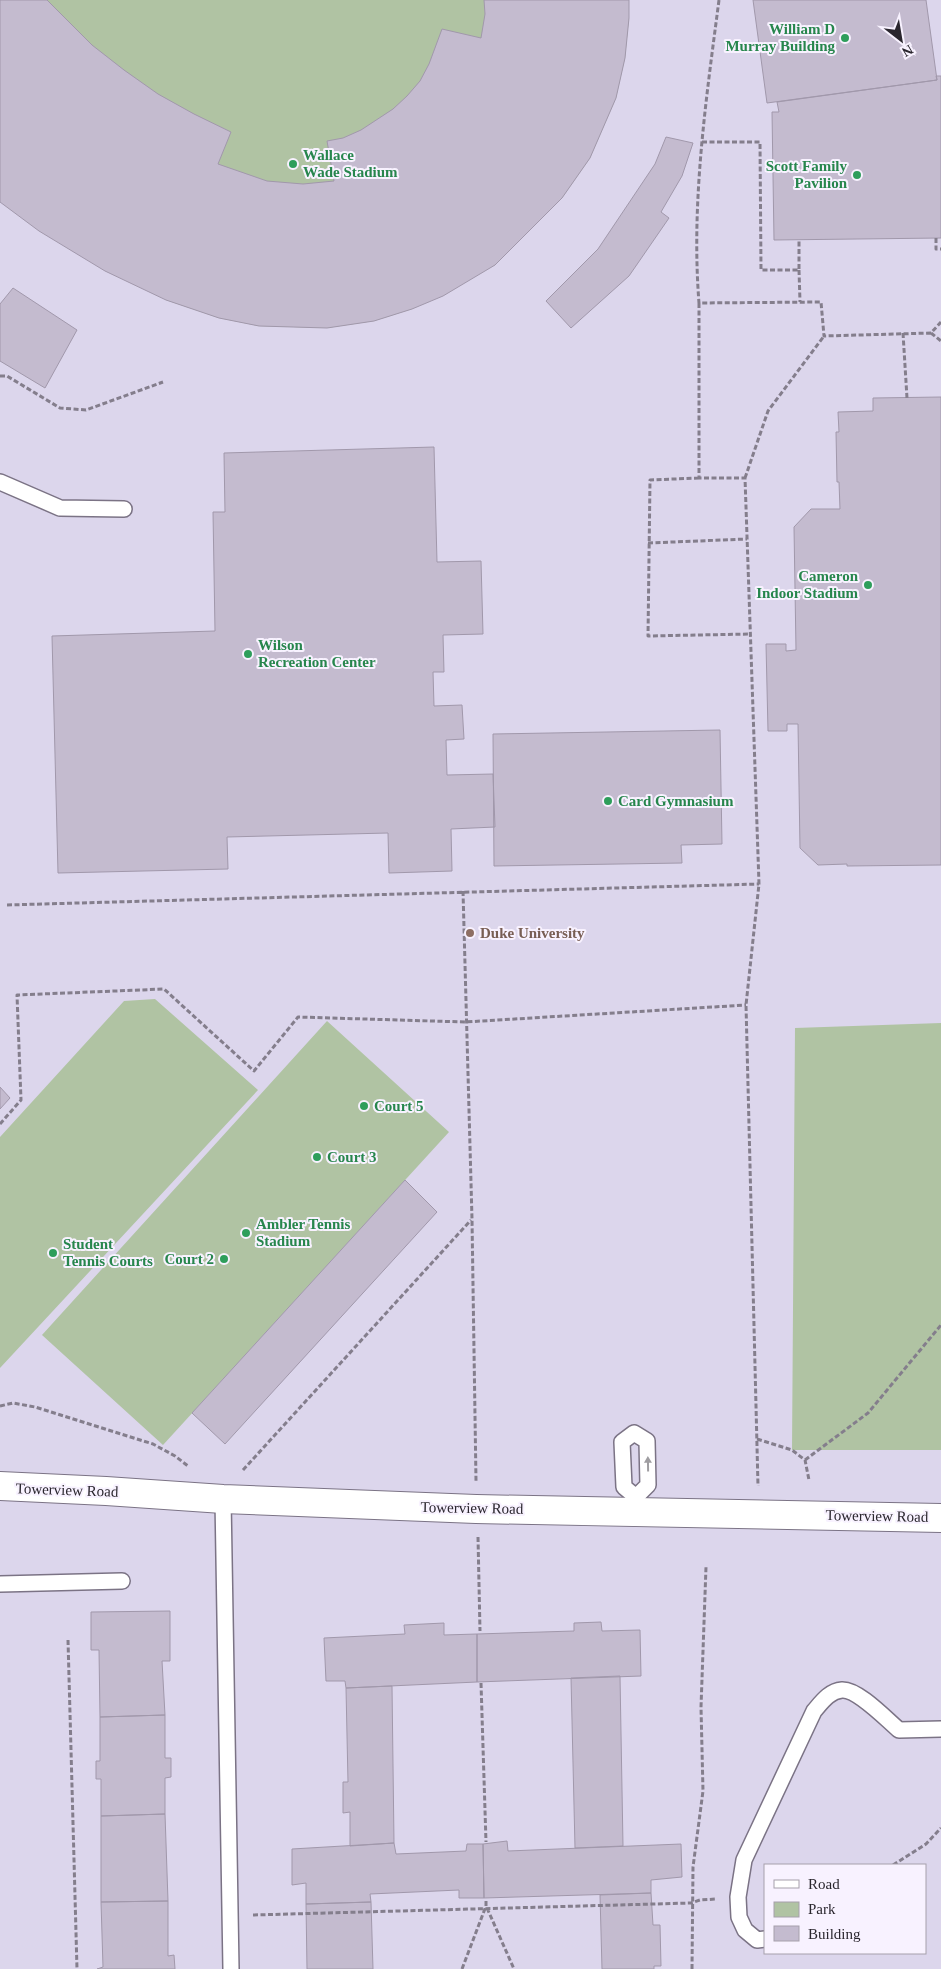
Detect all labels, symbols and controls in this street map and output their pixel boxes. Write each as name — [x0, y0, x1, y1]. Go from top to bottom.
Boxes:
north arrow — [876, 15, 926, 65]
place label: William D Murray Building — [725, 21, 835, 54]
marker: William D Murray Building — [839, 32, 851, 44]
text: N — [899, 42, 916, 60]
place label: Wallace Wade Stadium — [303, 147, 398, 180]
marker: Wallace Wade Stadium — [287, 158, 299, 170]
place label: Scott Family Pavilion — [766, 158, 848, 191]
marker: Scott Family Pavilion — [851, 169, 863, 181]
place label: Cameron Indoor Stadium — [756, 568, 859, 601]
marker: Cameron Indoor Stadium — [862, 579, 874, 591]
place label: Wilson Recreation Center — [258, 637, 376, 670]
marker: Wilson Recreation Center — [242, 648, 254, 660]
place label: Card Gymnasium — [618, 793, 734, 809]
marker: Card Gymnasium — [602, 795, 614, 807]
place label: Duke University — [480, 925, 585, 941]
marker: Duke University — [464, 927, 476, 939]
place label: Court 5 — [374, 1098, 424, 1114]
marker: Court 5 — [358, 1100, 370, 1112]
place label: Court 3 — [327, 1149, 377, 1165]
marker: Court 3 — [311, 1151, 323, 1163]
place label: Ambler Tennis Stadium — [256, 1216, 350, 1249]
marker: Ambler Tennis Stadium — [240, 1227, 252, 1239]
place label: Student Tennis Courts — [63, 1236, 153, 1269]
marker: Student Tennis Courts — [47, 1247, 59, 1259]
place label: Court 2 — [164, 1251, 214, 1267]
marker: Court 2 — [218, 1253, 230, 1265]
one-way arrow — [644, 1455, 652, 1471]
street label: Towerview Road — [15, 1480, 119, 1500]
street label: Towerview Road — [421, 1499, 524, 1517]
street label: Towerview Road — [826, 1507, 929, 1525]
legend — [764, 1864, 926, 1954]
text: Road — [808, 1876, 840, 1892]
text: Park — [808, 1901, 836, 1917]
text: Building — [808, 1926, 861, 1942]

